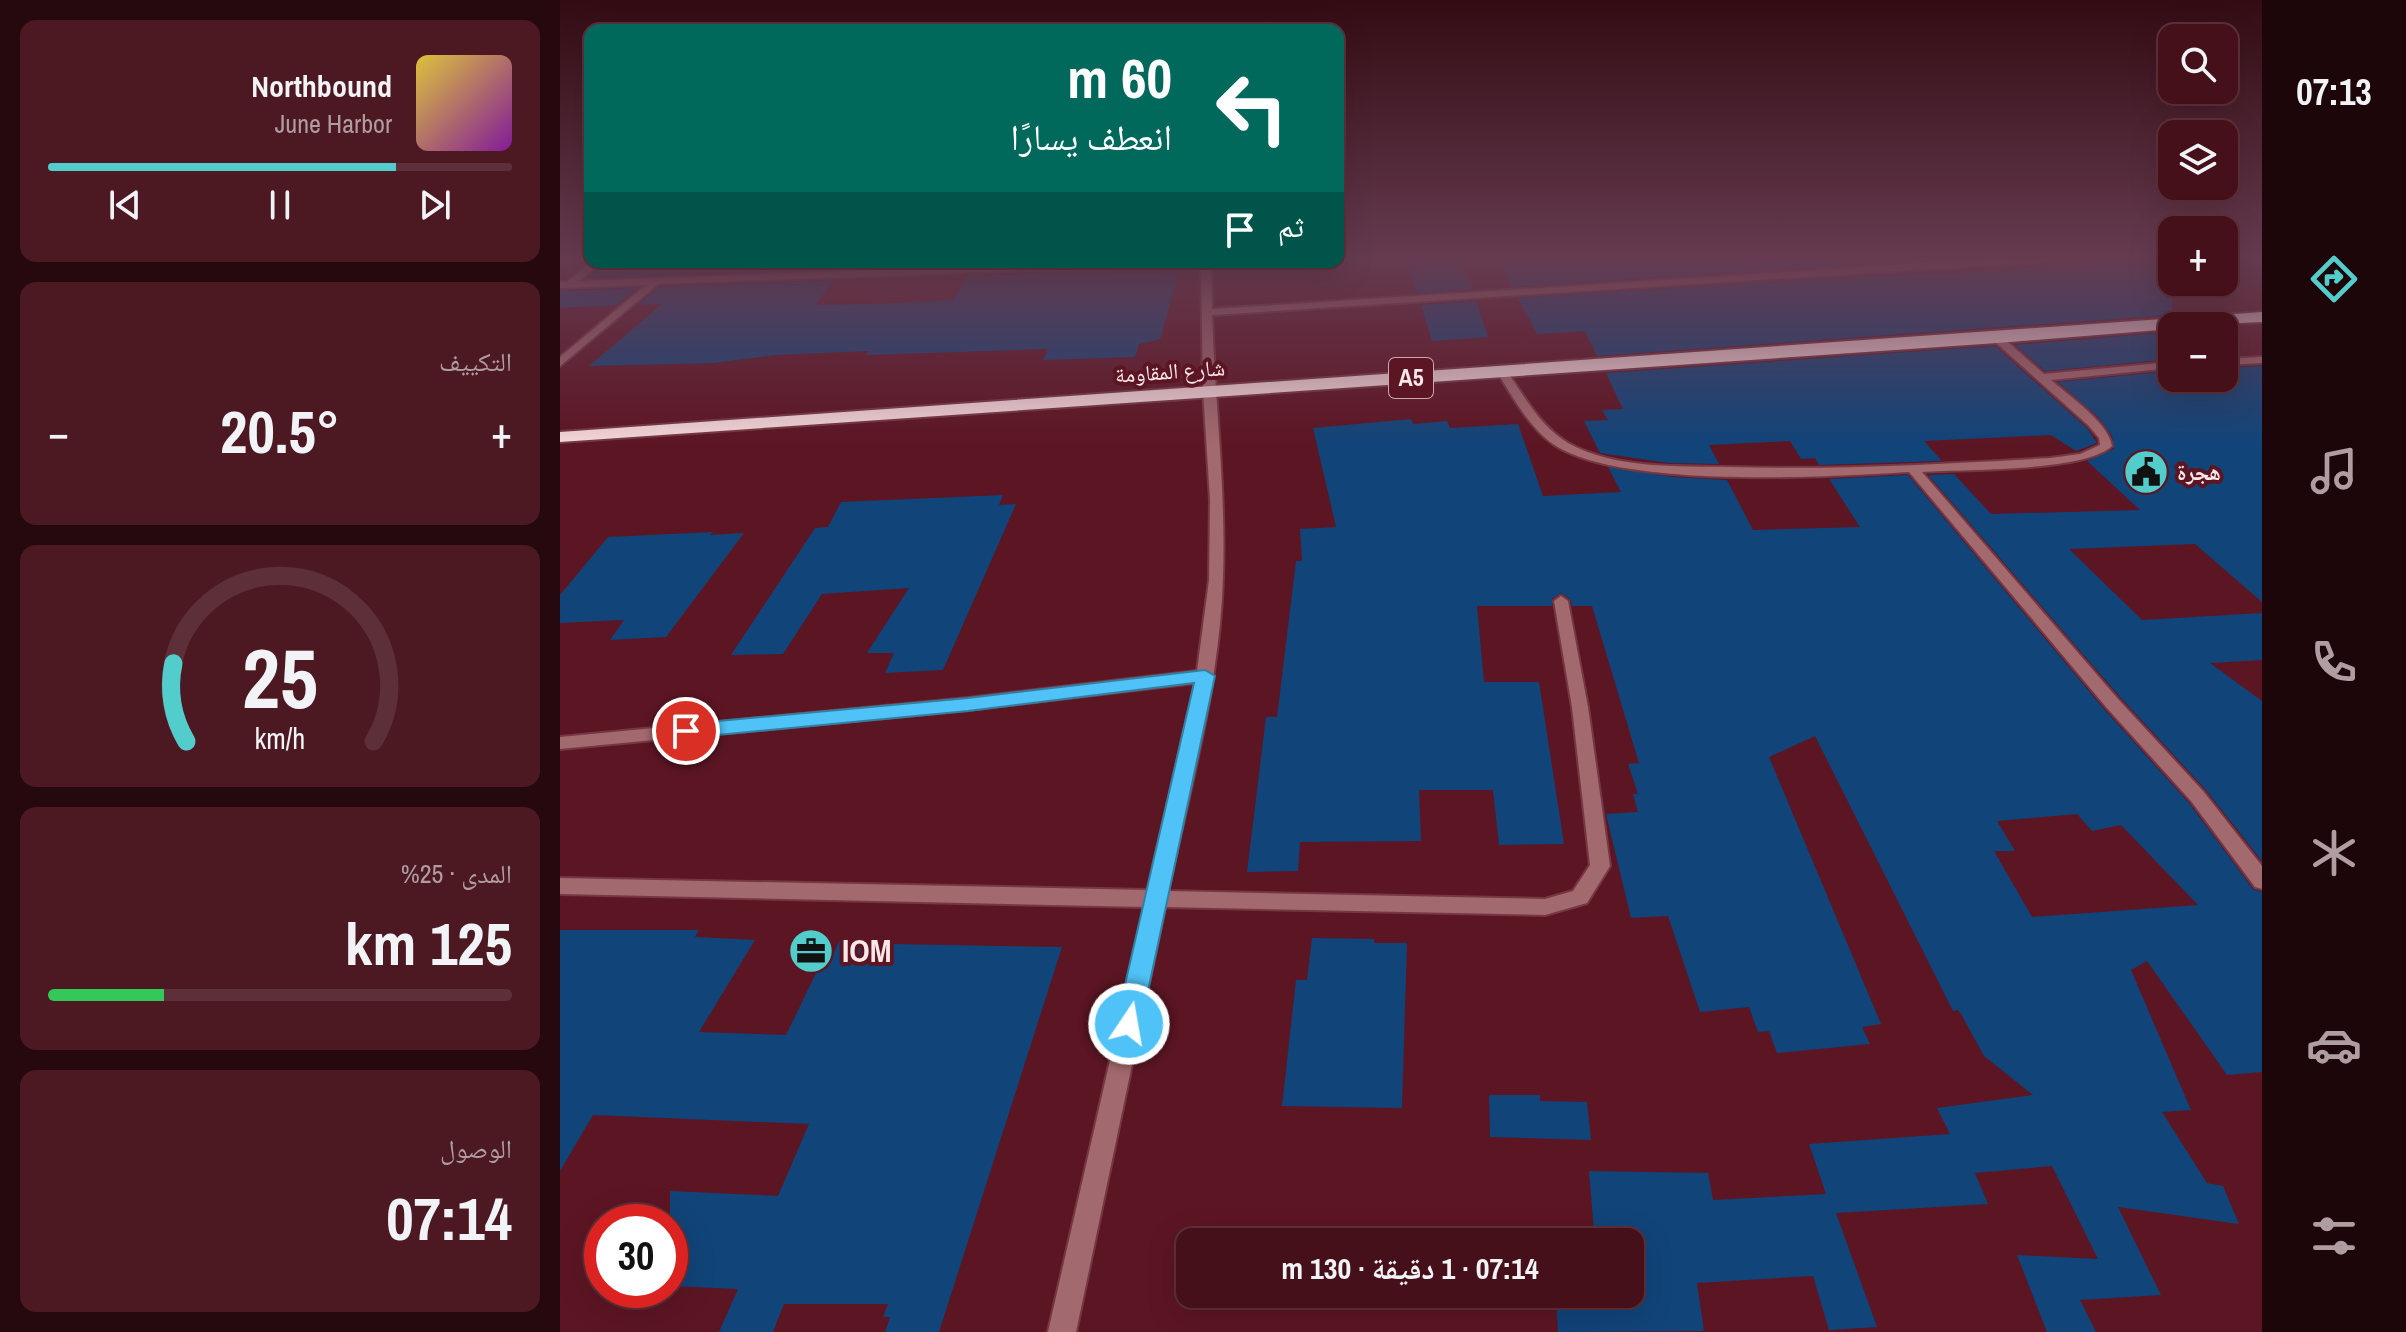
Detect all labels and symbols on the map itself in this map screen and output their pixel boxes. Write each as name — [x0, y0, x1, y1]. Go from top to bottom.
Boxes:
street label: شارع المقاومة — [1114, 352, 1226, 390]
road number: A5 — [1389, 358, 1433, 398]
public building icon: هجرة — [2122, 448, 2170, 496]
place label: هجرة — [2177, 457, 2221, 487]
pin — [652, 697, 720, 765]
office icon: IOM — [787, 927, 835, 975]
place label: IOM — [842, 929, 892, 972]
position arrow — [1087, 982, 1171, 1066]
speed limit sign: 30 — [584, 1204, 688, 1308]

